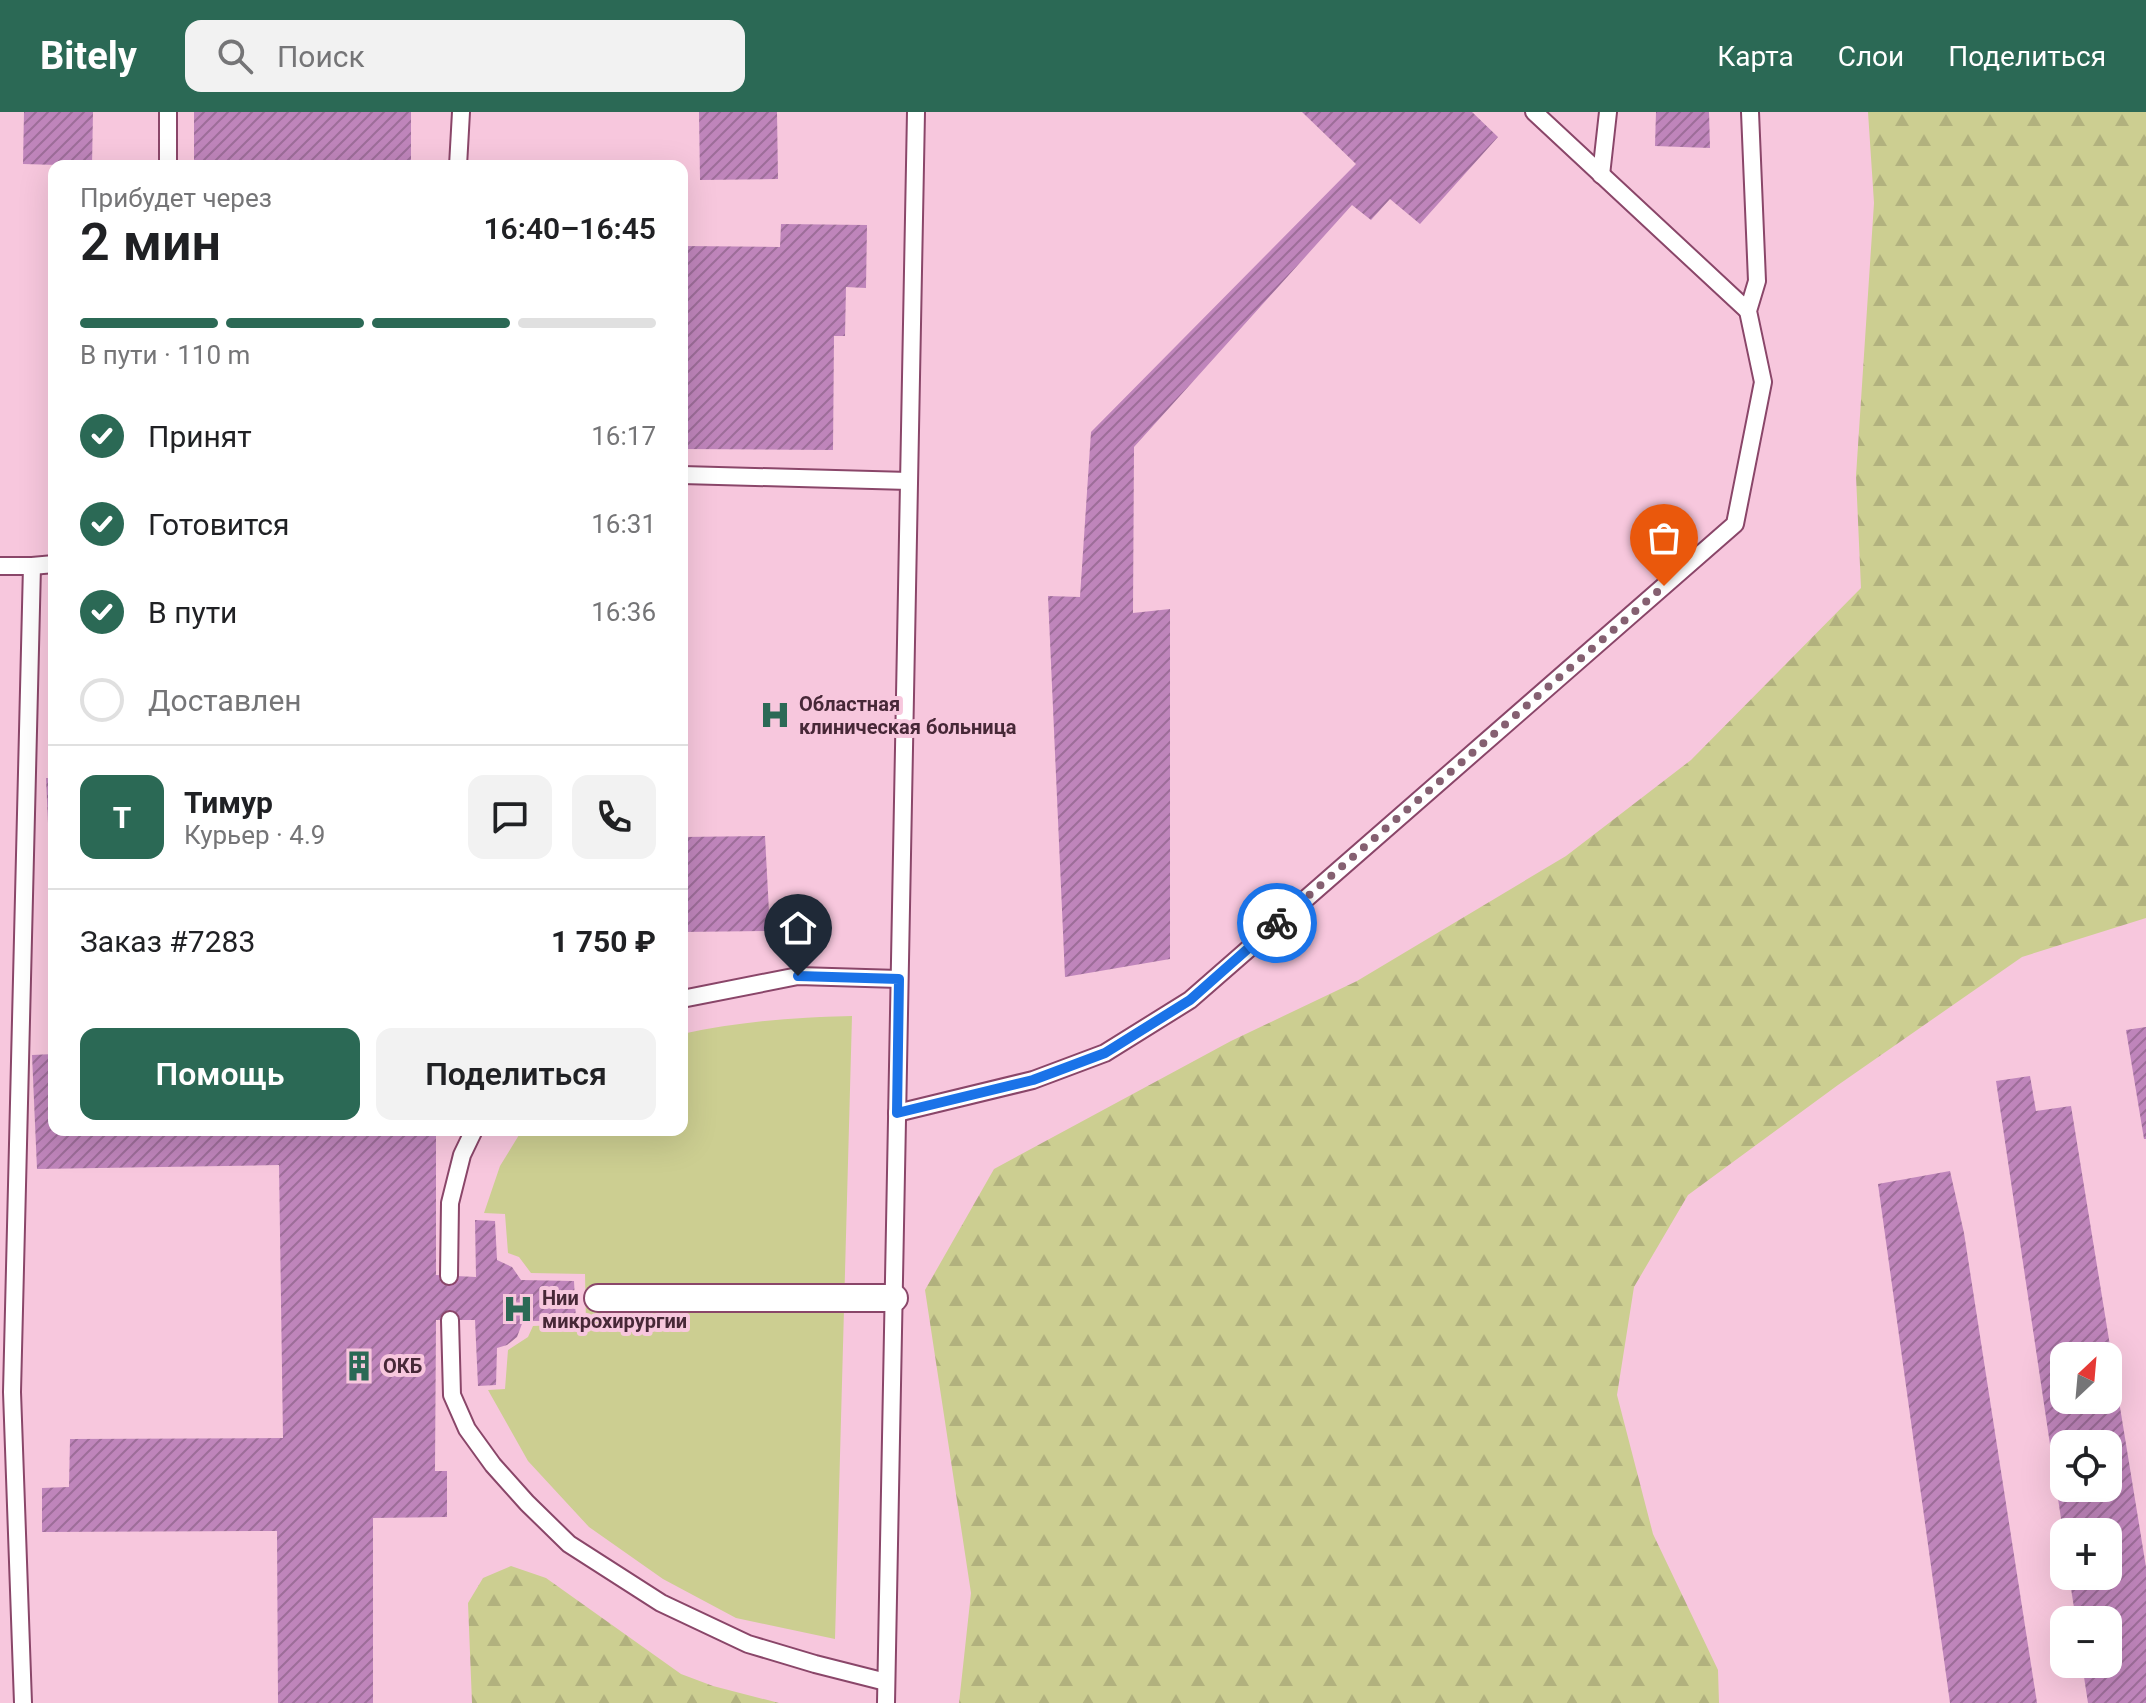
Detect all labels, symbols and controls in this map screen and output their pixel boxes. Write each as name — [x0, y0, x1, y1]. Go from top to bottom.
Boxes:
search box — [185, 20, 745, 92]
text: Bitely — [40, 34, 137, 78]
icon: search — [213, 34, 257, 78]
text: Поиск — [277, 39, 365, 74]
text: Карта — [1717, 40, 1794, 73]
text: Слои — [1838, 40, 1904, 73]
text: Поделиться — [1948, 40, 2106, 73]
text: Прибудет через — [80, 183, 272, 213]
text: 16:40–16:45 — [483, 211, 656, 246]
text: 2 мин — [80, 212, 221, 273]
text: В пути · 110 m — [80, 340, 250, 370]
icon: check — [80, 414, 124, 458]
text: Принят — [148, 419, 252, 454]
text: 16:17 — [591, 421, 656, 451]
icon: check — [80, 502, 124, 546]
pin — [1630, 504, 1698, 586]
text: Готовится — [148, 507, 290, 542]
text: 16:31 — [591, 509, 656, 539]
icon: bag — [1642, 516, 1686, 560]
icon: check — [80, 590, 124, 634]
text: В пути — [148, 595, 237, 630]
text: 16:36 — [591, 597, 656, 627]
text: Доставлен — [148, 683, 302, 718]
place label: Областная клиническая больница — [799, 692, 1017, 739]
hospital icon: Областная клиническая больница — [758, 698, 792, 732]
button: chat — [468, 775, 552, 859]
button: phone — [572, 775, 656, 859]
text: Тимур — [184, 785, 273, 820]
text: Т — [113, 800, 131, 835]
text: Курьер · 4.9 — [184, 820, 325, 850]
courier — [1237, 883, 1317, 963]
pin — [764, 894, 832, 976]
icon: bike — [1255, 901, 1299, 945]
icon: home — [776, 906, 820, 950]
text: Заказ #7283 — [80, 924, 255, 959]
text: 1 750 ₽ — [551, 924, 656, 959]
button: Помощь — [80, 1028, 360, 1120]
button: Поделиться — [376, 1028, 656, 1120]
place label: Нии микрохирургии — [542, 1286, 687, 1333]
hospital icon: Нии микрохирургии — [501, 1292, 535, 1326]
north arrow — [2050, 1342, 2122, 1414]
map controls — [2050, 1342, 2122, 1678]
building icon: ОКБ — [342, 1349, 376, 1383]
place label: ОКБ — [383, 1354, 422, 1378]
button: locate — [2050, 1430, 2122, 1502]
button: + — [2050, 1518, 2122, 1590]
button: − — [2050, 1606, 2122, 1678]

